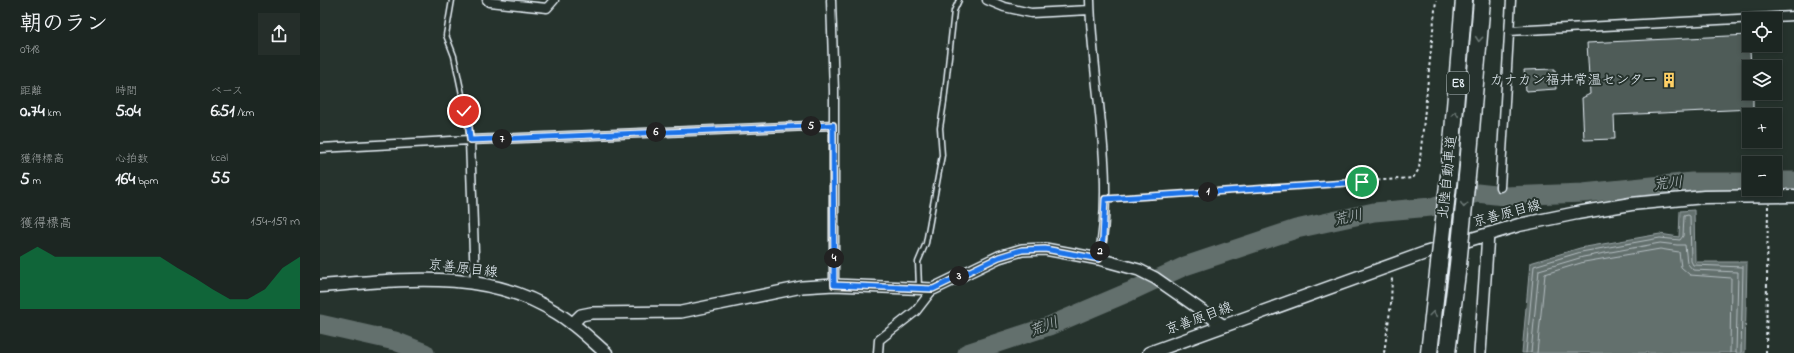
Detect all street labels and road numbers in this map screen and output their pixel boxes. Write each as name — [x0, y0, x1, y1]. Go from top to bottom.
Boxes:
road number: E8 — [1447, 72, 1469, 94]
street label: 北陸自動車道 — [1433, 134, 1463, 220]
street label: 京善原目線 — [1470, 195, 1544, 233]
street label: 京善原目線 — [427, 254, 499, 284]
street label: 京善原目線 — [1163, 297, 1235, 341]

